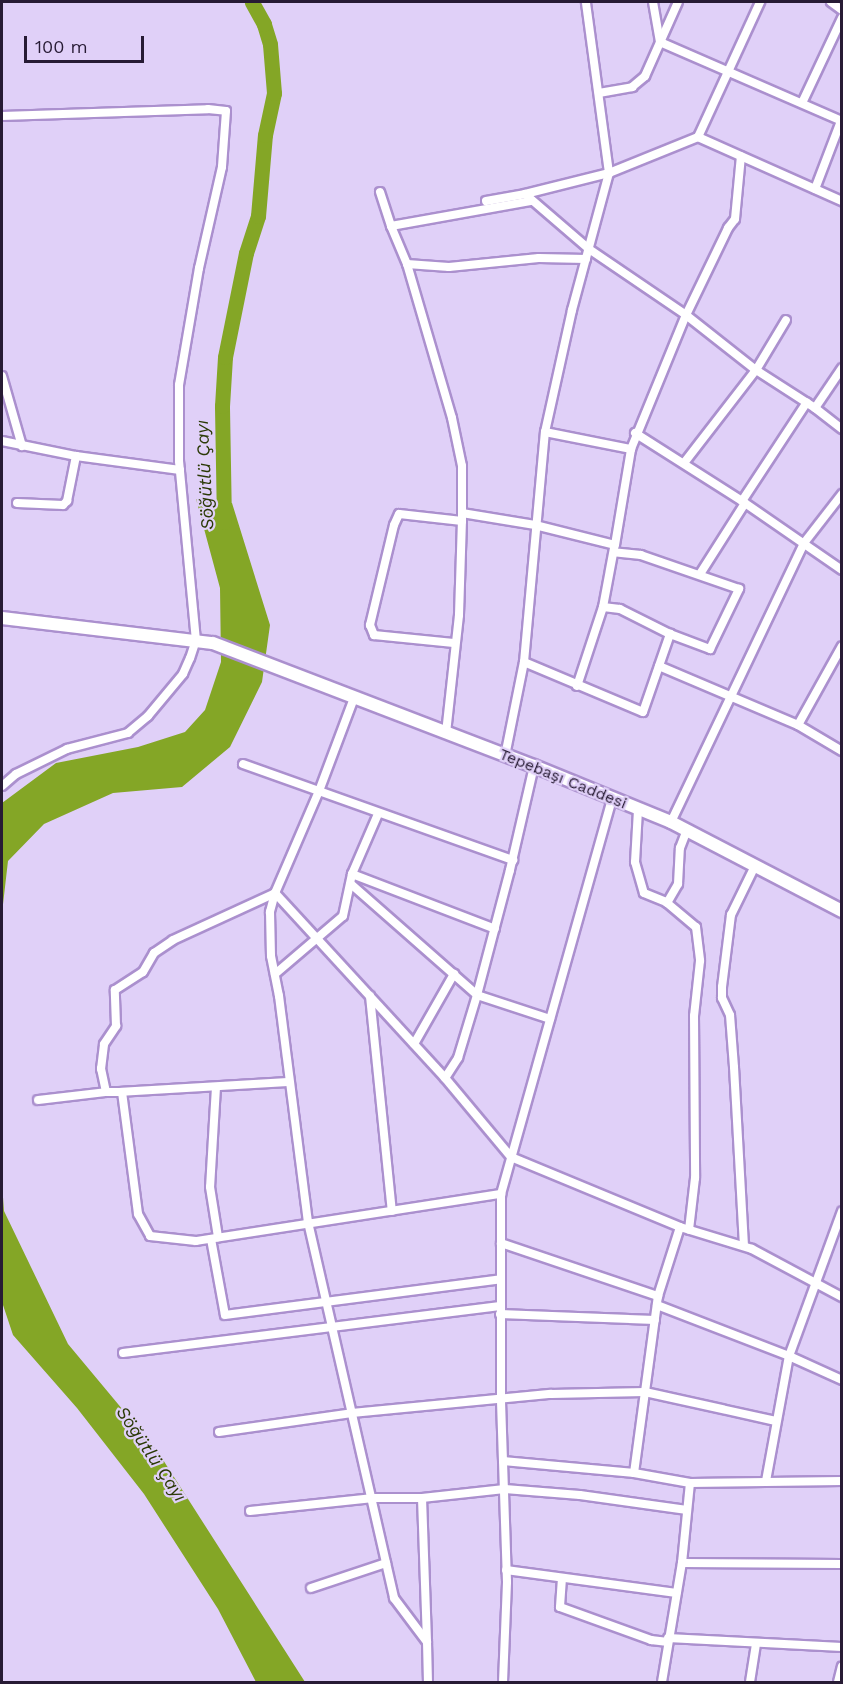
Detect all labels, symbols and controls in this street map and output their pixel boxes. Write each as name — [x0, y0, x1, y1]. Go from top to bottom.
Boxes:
scale bar — [27, 24, 147, 62]
text: 100 m — [35, 36, 88, 57]
water label: Söğütlü Çayı — [191, 419, 219, 531]
street label: Tepebaşı Caddesi — [497, 745, 629, 813]
water label: Söğütlü Çayı — [111, 1402, 191, 1506]

